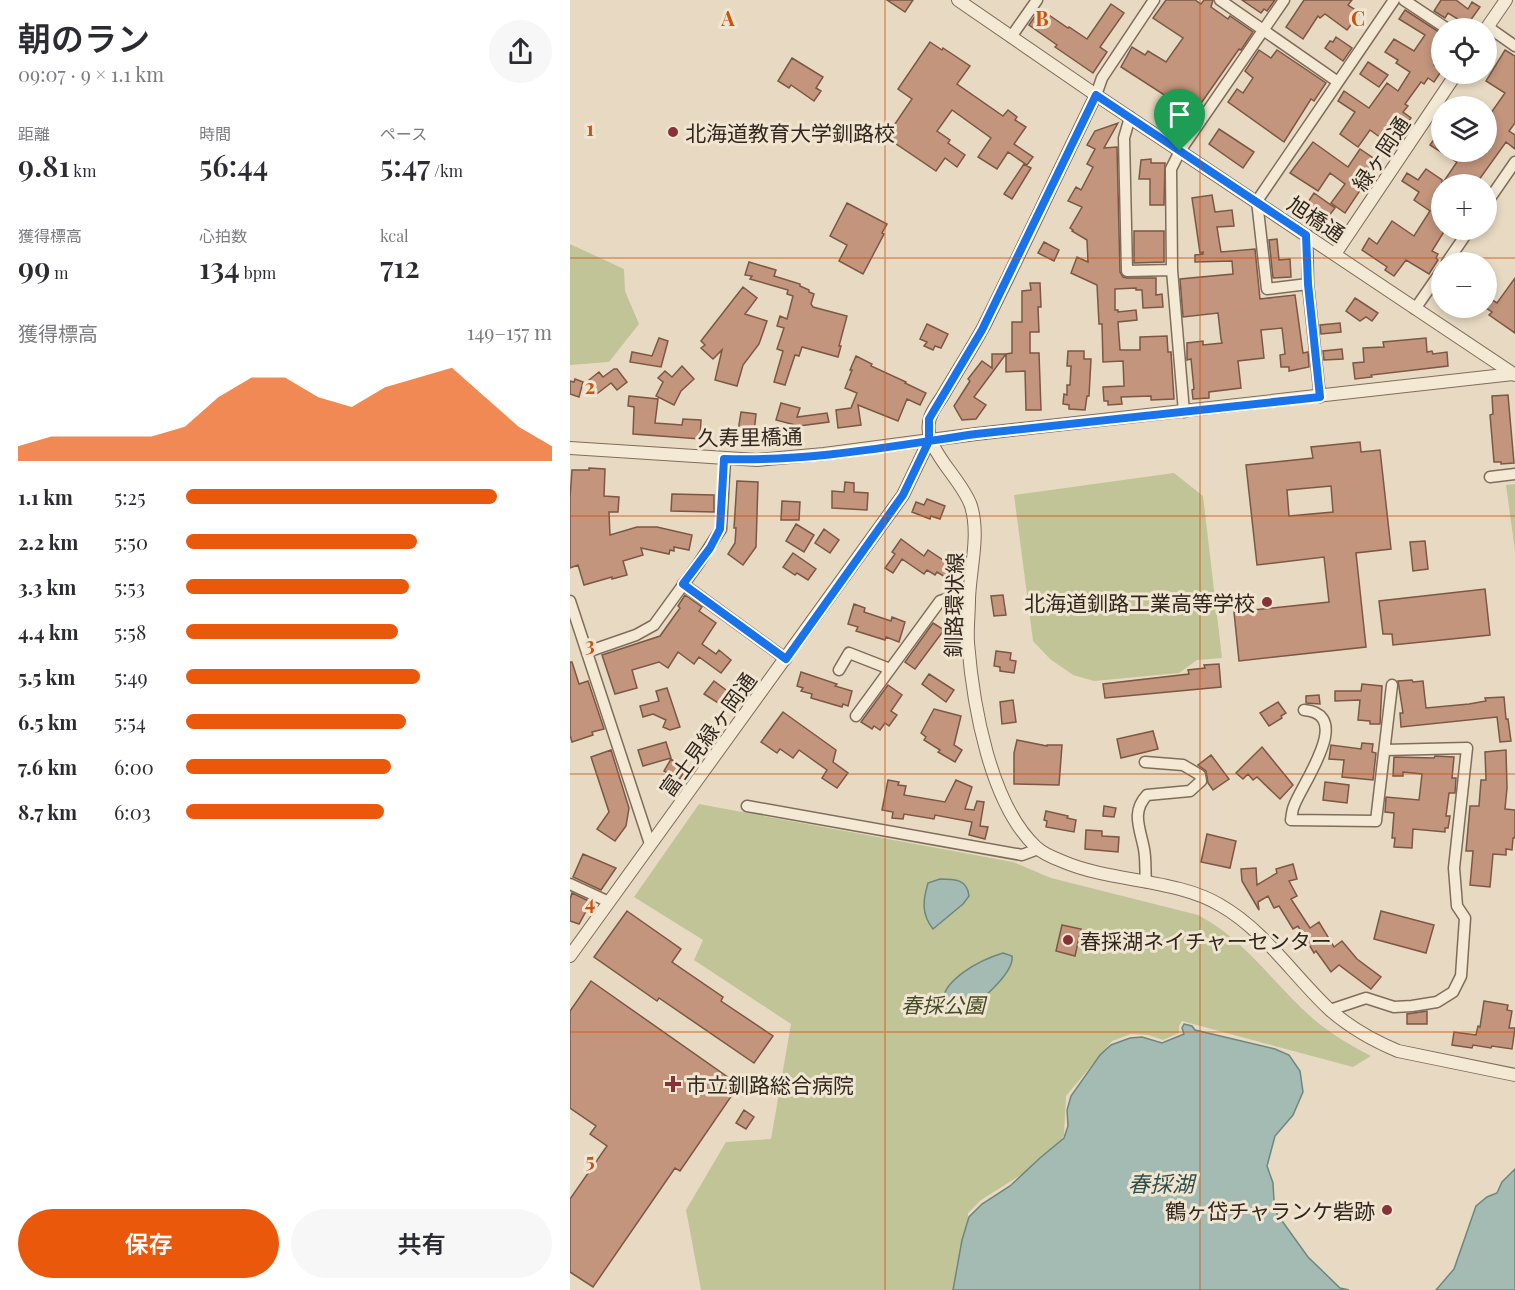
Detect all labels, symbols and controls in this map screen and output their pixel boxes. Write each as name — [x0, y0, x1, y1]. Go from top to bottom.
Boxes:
text: A — [720, 4, 735, 31]
text: B — [1035, 4, 1049, 31]
text: C — [1351, 4, 1365, 31]
text: 朝のラン — [18, 15, 150, 59]
map controls — [1431, 18, 1497, 318]
button: locate — [1431, 18, 1497, 84]
button: share — [489, 20, 552, 83]
text: 09:07 · 9 × 1.1 km — [18, 60, 164, 87]
pin — [1154, 89, 1205, 151]
button: layers — [1431, 96, 1497, 162]
icon: arrive — [1163, 98, 1196, 131]
street label: 緑ヶ岡通 — [1345, 110, 1415, 196]
text: 1 — [586, 114, 594, 141]
place label: 北海道教育大学釧路校 — [685, 118, 895, 146]
text: 距離 — [18, 123, 50, 144]
text: 時間 — [199, 123, 231, 144]
text: ペース — [380, 123, 427, 144]
marker: 北海道教育大学釧路校 — [666, 125, 680, 139]
text: 9.81 — [18, 145, 70, 185]
text: 56:44 — [199, 145, 268, 185]
text: 5:47 — [380, 145, 430, 185]
text: km — [70, 160, 96, 181]
text: /km — [430, 160, 463, 181]
button: + — [1431, 174, 1497, 240]
street label: 旭橋通 — [1283, 189, 1351, 247]
text: 獲得標高 — [18, 225, 82, 246]
text: 心拍数 — [199, 225, 247, 246]
text: kcal — [380, 225, 409, 246]
text: 712 — [380, 246, 420, 286]
text: 99 — [18, 247, 50, 287]
text: 134 — [199, 247, 240, 287]
button: − — [1431, 252, 1497, 318]
text: m — [50, 262, 68, 283]
text: bpm — [240, 262, 276, 283]
text: 149–157 m — [467, 318, 552, 345]
text: 獲得標高 — [18, 319, 98, 346]
text: 2 — [585, 372, 595, 399]
street label: 久寿里橋通 — [697, 421, 803, 451]
text: 1.1 km — [18, 483, 73, 510]
text: 5:25 — [114, 483, 146, 510]
text: 2.2 km — [18, 528, 78, 555]
text: 5:50 — [114, 528, 148, 555]
street label: 釧路環状線 — [938, 552, 968, 658]
text: 3.3 km — [18, 573, 76, 600]
text: 5:53 — [114, 573, 145, 600]
place label: 北海道釧路工業高等学校 — [1024, 588, 1255, 616]
marker: 北海道釧路工業高等学校 — [1260, 595, 1274, 609]
text: 4.4 km — [18, 618, 79, 645]
text: 5:58 — [114, 618, 146, 645]
text: 3 — [585, 630, 595, 657]
text: 5.5 km — [18, 663, 75, 690]
text: 5:49 — [114, 663, 148, 690]
street label: 富士見緑ヶ岡通 — [652, 666, 762, 802]
text: 6.5 km — [18, 708, 77, 735]
text: 5:54 — [114, 708, 146, 735]
text: 7.6 km — [18, 753, 77, 780]
text: 6:00 — [114, 753, 154, 780]
text: 8.7 km — [18, 798, 77, 825]
text: 6:03 — [114, 798, 151, 825]
text: 4 — [585, 888, 595, 915]
place label: 春採湖ネイチャーセンター — [1080, 926, 1332, 954]
marker: 春採湖ネイチャーセンター — [1061, 933, 1075, 947]
park label: 春採公園 — [901, 990, 988, 1018]
place label: 市立釧路総合病院 — [686, 1070, 854, 1098]
marker: 市立釧路総合病院 — [664, 1075, 682, 1093]
text: 5 — [585, 1146, 595, 1173]
water label: 春採湖 — [1128, 1168, 1197, 1198]
place label: 鶴ヶ岱チャランケ砦跡 — [1165, 1196, 1375, 1224]
marker: 鶴ヶ岱チャランケ砦跡 — [1380, 1203, 1394, 1217]
button: 保存 — [18, 1209, 279, 1278]
button: 共有 — [291, 1209, 552, 1278]

